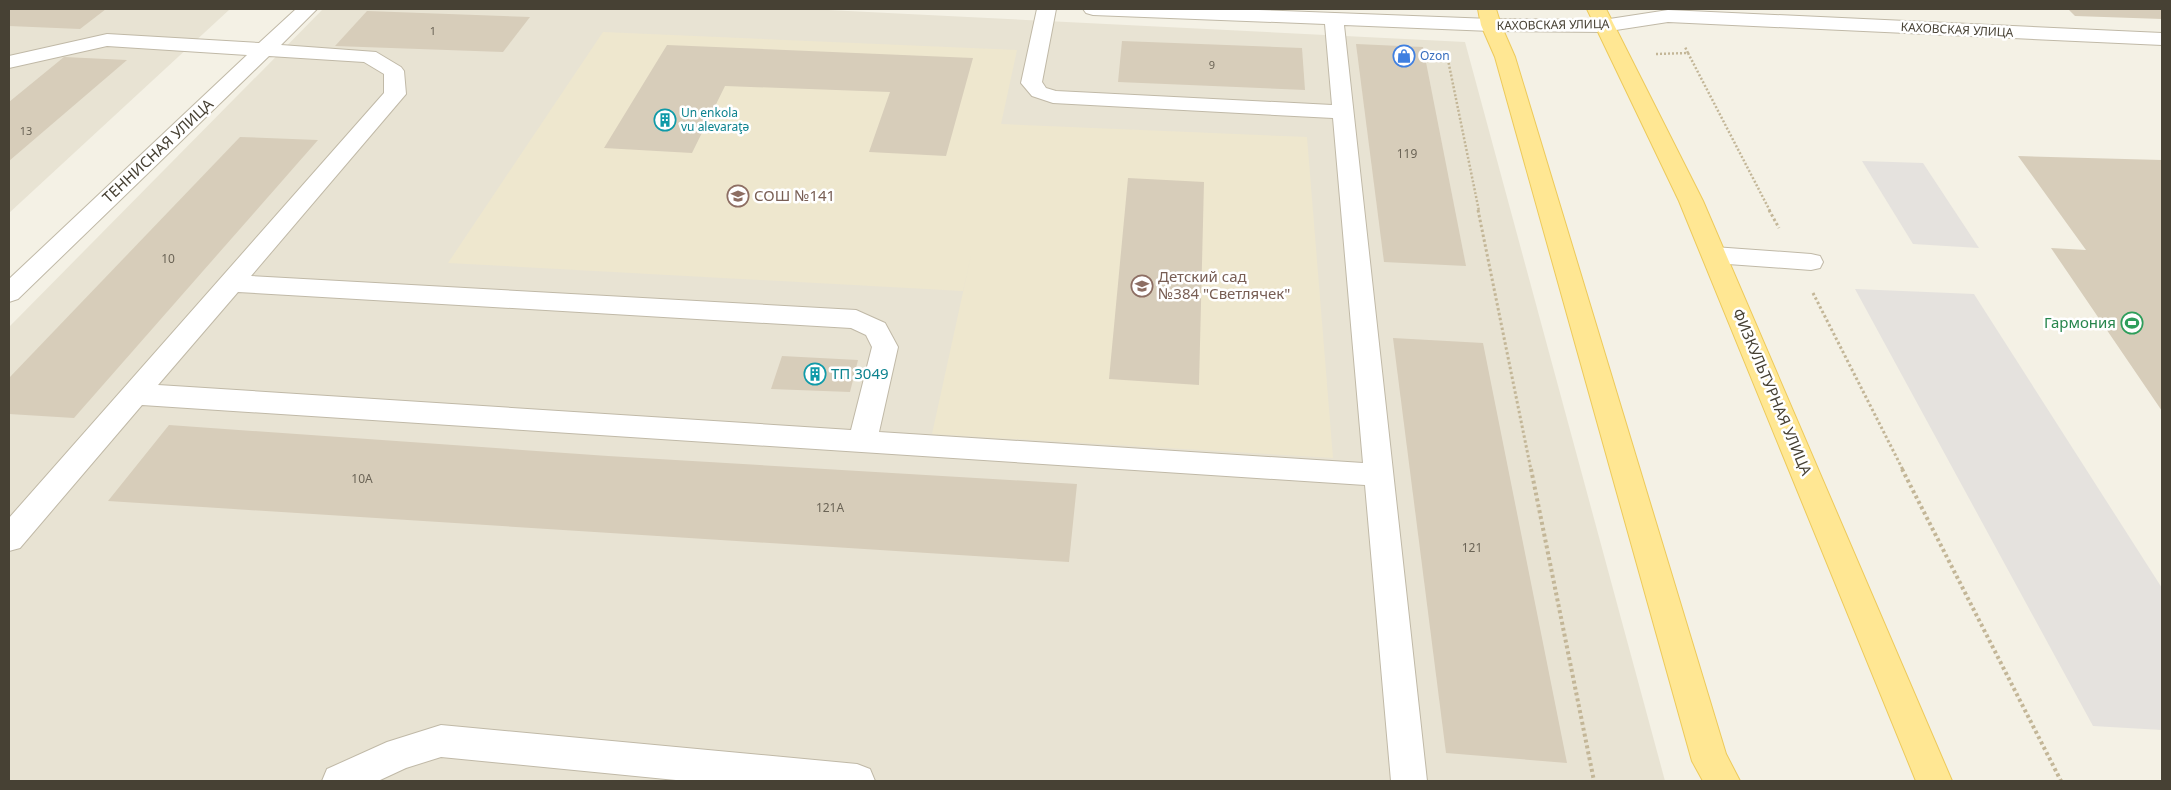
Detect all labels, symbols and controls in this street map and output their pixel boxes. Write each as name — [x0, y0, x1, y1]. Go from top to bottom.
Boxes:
street label: КАХОВСКАЯ УЛИЦА — [1496, 15, 1610, 34]
street label: КАХОВСКАЯ УЛИЦА — [1900, 18, 2014, 41]
house number: 1 — [430, 23, 436, 38]
shop icon: Ozon — [1392, 44, 1416, 68]
place label: Ozon — [1420, 47, 1450, 64]
house number: 9 — [1209, 57, 1215, 72]
street label: ТЕННИСНАЯ УЛИЦА — [98, 93, 217, 207]
place label: Un enkola vu alevaraţə — [681, 104, 750, 135]
building icon: Un enkola vu alevaraţə — [653, 108, 677, 132]
house number: 13 — [20, 123, 32, 138]
house number: 119 — [1397, 145, 1417, 162]
school or university icon: СОШ №141 — [726, 184, 750, 208]
place label: СОШ №141 — [754, 185, 835, 205]
house number: 10 — [161, 250, 175, 267]
place label: Детский сад №384 "Светлячек" — [1158, 266, 1290, 303]
school or university icon: Детский сад №384 "Светлячек" — [1130, 274, 1154, 298]
street label: ФИЗКУЛЬТУРНАЯ УЛИЦА — [1729, 305, 1817, 478]
sports icon: Гармония — [2120, 311, 2144, 335]
place label: Гармония — [2044, 312, 2116, 332]
building icon: ТП 3049 — [803, 362, 827, 386]
place label: ТП 3049 — [831, 363, 889, 383]
house number: 10А — [351, 470, 373, 487]
house number: 121А — [816, 499, 844, 516]
house number: 121 — [1462, 539, 1482, 556]

